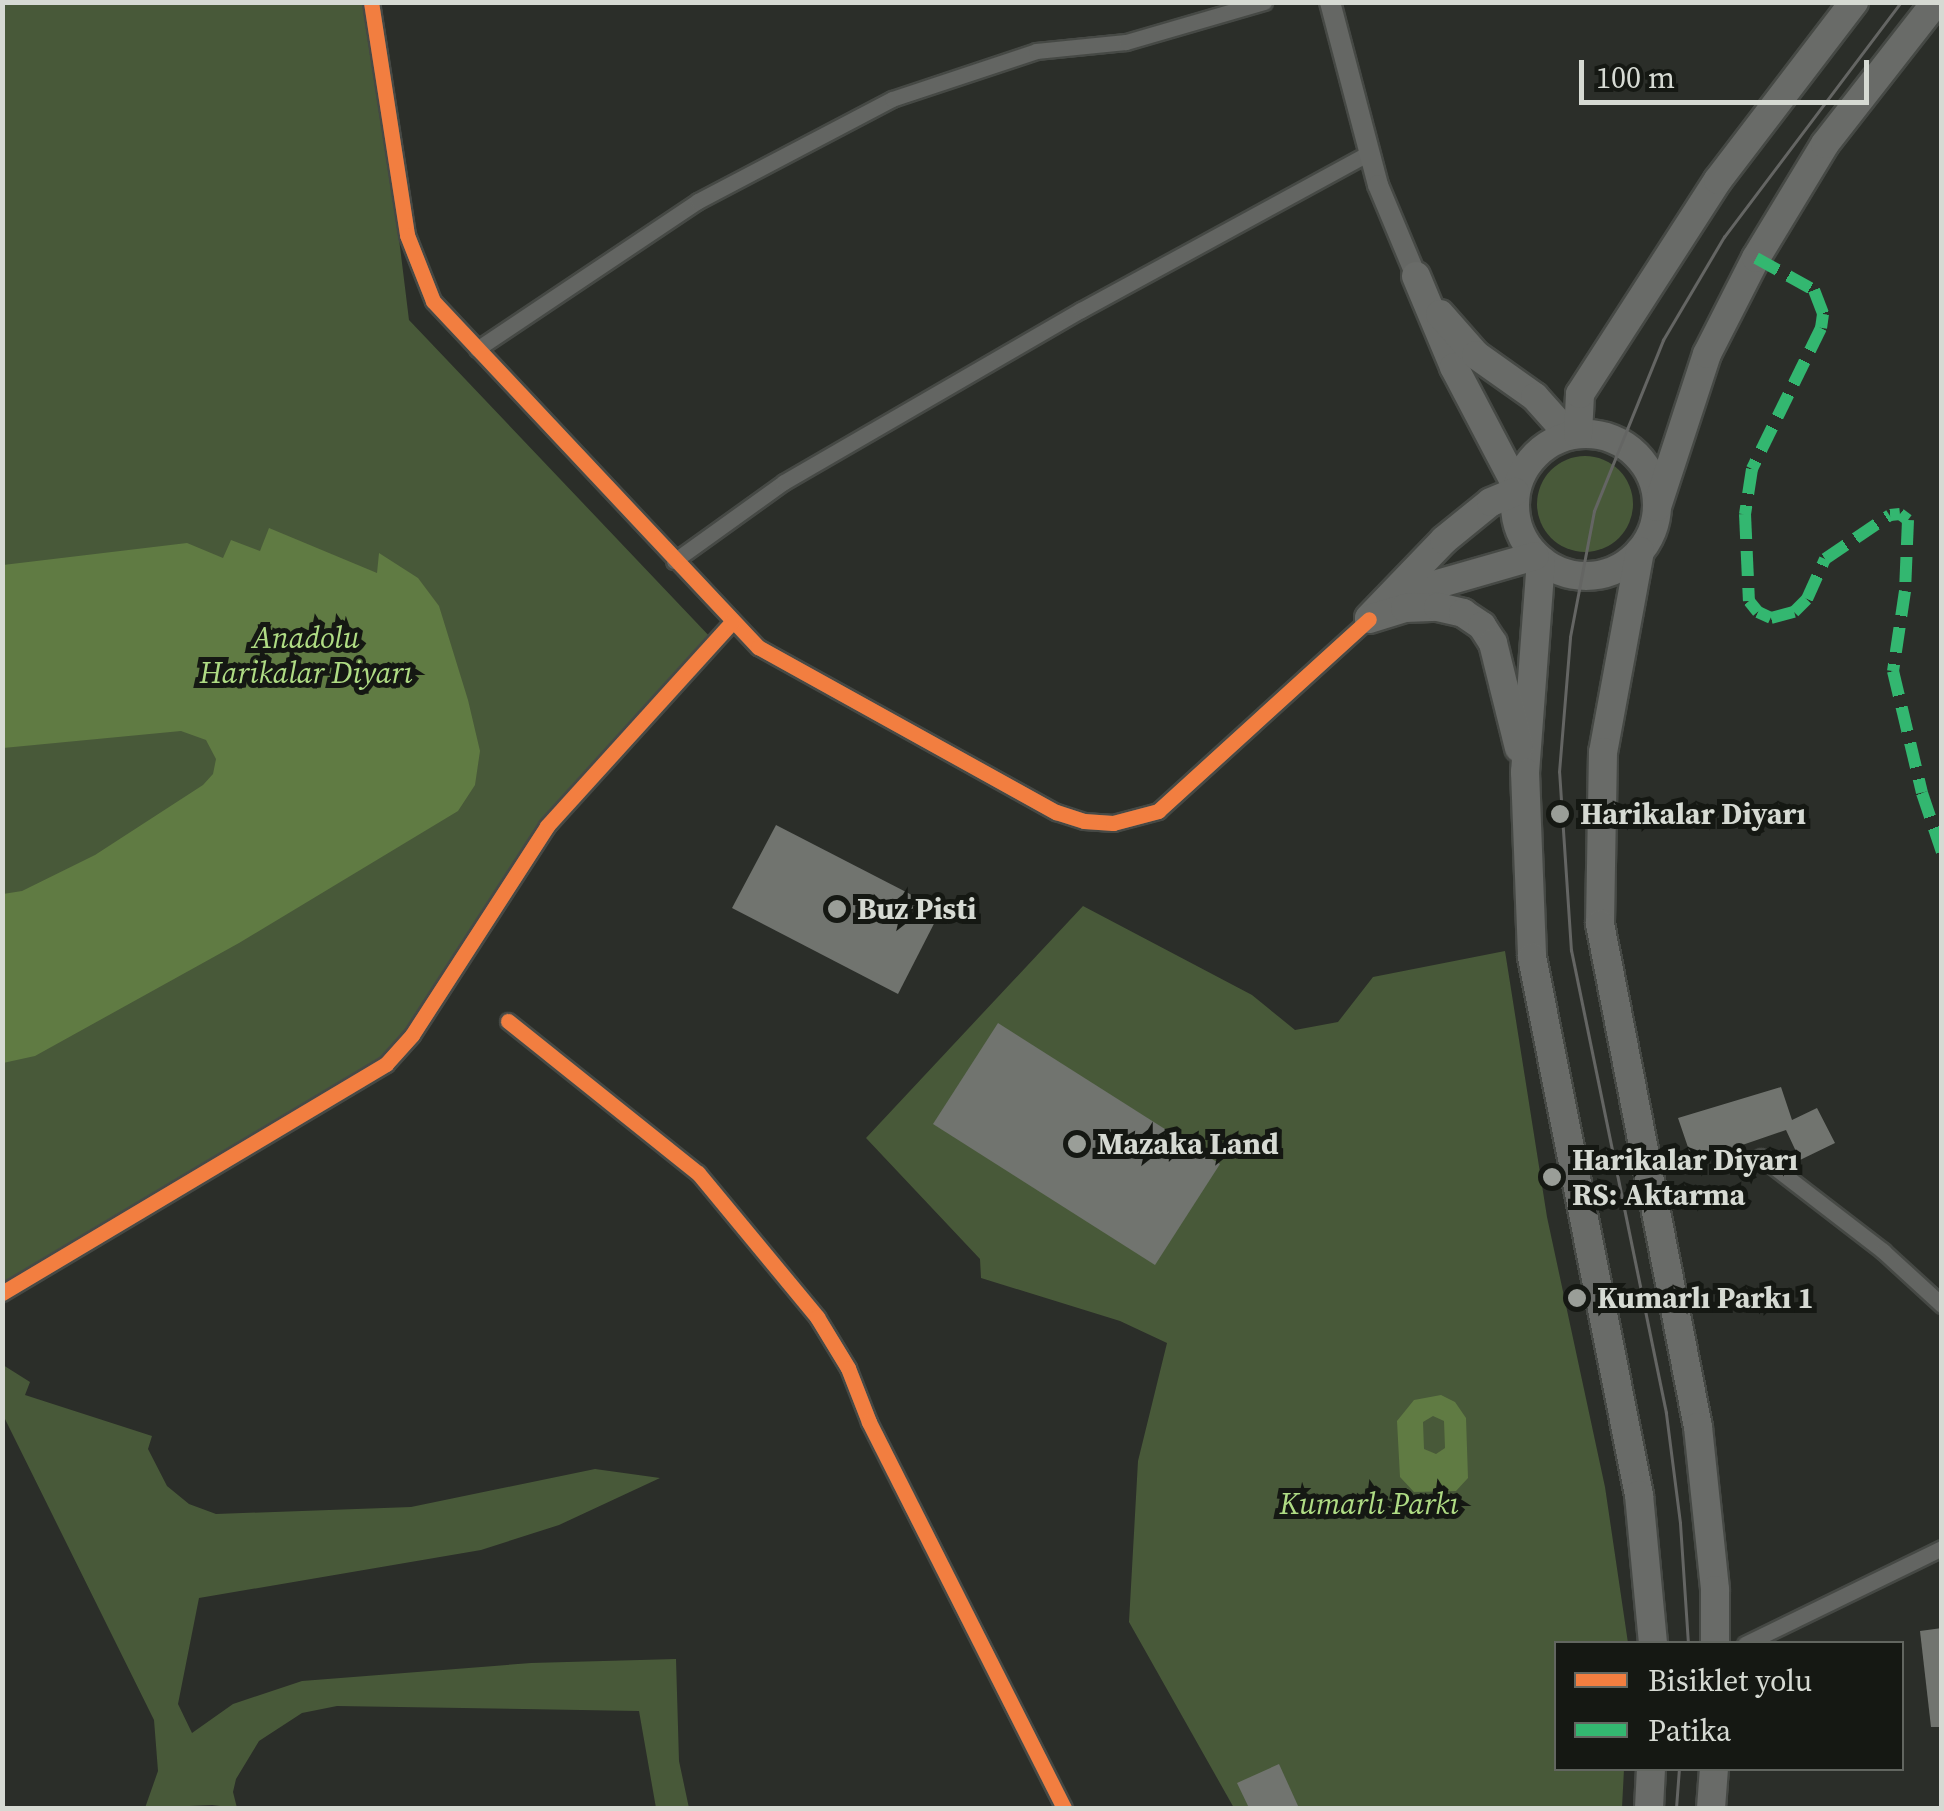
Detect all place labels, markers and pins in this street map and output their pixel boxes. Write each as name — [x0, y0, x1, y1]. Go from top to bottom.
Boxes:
place label: Harikalar Diyarı — [1580, 796, 1806, 832]
marker: Harikalar Diyarı — [1549, 803, 1571, 825]
place label: Buz Pisti — [857, 891, 976, 927]
marker: Buz Pisti — [826, 898, 848, 920]
place label: Mazaka Land — [1097, 1126, 1279, 1162]
marker: Mazaka Land — [1066, 1133, 1088, 1155]
place label: Harikalar Diyarı RS: Aktarma — [1572, 1142, 1798, 1212]
marker: Harikalar Diyarı RS: Aktarma — [1541, 1166, 1563, 1188]
place label: Kumarlı Parkı 1 — [1597, 1280, 1814, 1316]
marker: Kumarlı Parkı 1 — [1566, 1287, 1588, 1309]

